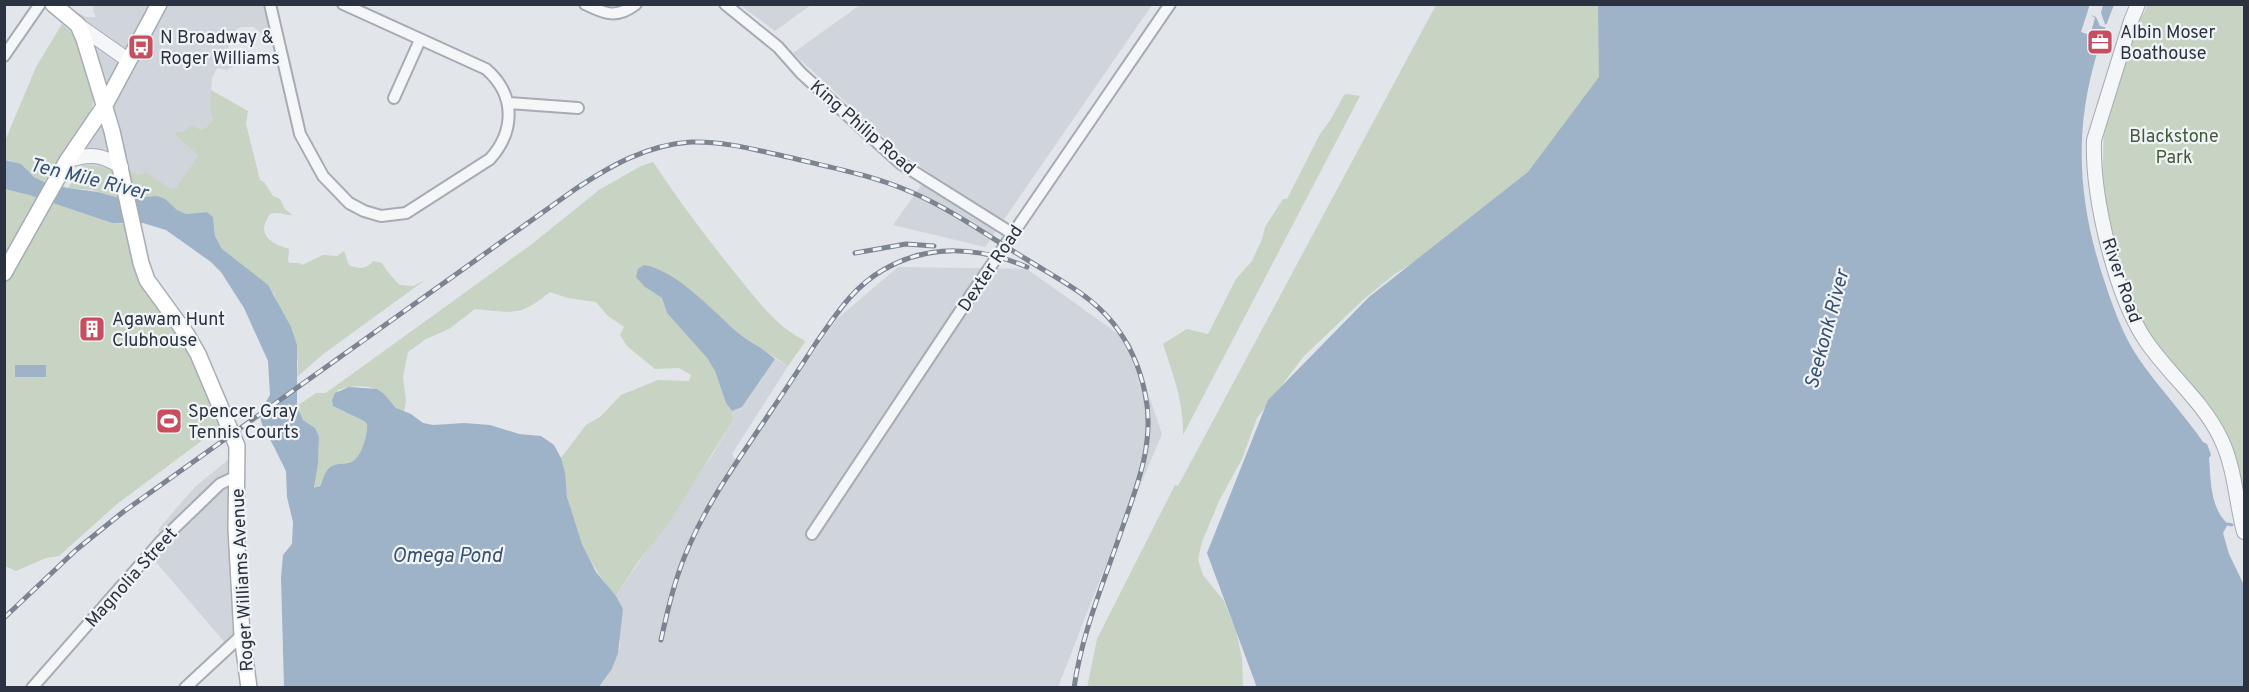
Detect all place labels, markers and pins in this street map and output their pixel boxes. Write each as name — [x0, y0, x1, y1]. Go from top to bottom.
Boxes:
place label: Albin Moser Boathouse — [2120, 22, 2216, 66]
place label: N Broadway & Roger Williams — [160, 27, 280, 71]
office icon: Albin Moser Boathouse — [2085, 27, 2115, 57]
bus stop icon: N Broadway & Roger Williams — [126, 32, 156, 62]
place label: Agawam Hunt Clubhouse — [112, 309, 225, 353]
building icon: Agawam Hunt Clubhouse — [77, 314, 107, 344]
place label: Spencer Gray Tennis Courts — [188, 401, 299, 445]
sports icon: Spencer Gray Tennis Courts — [154, 406, 184, 436]

